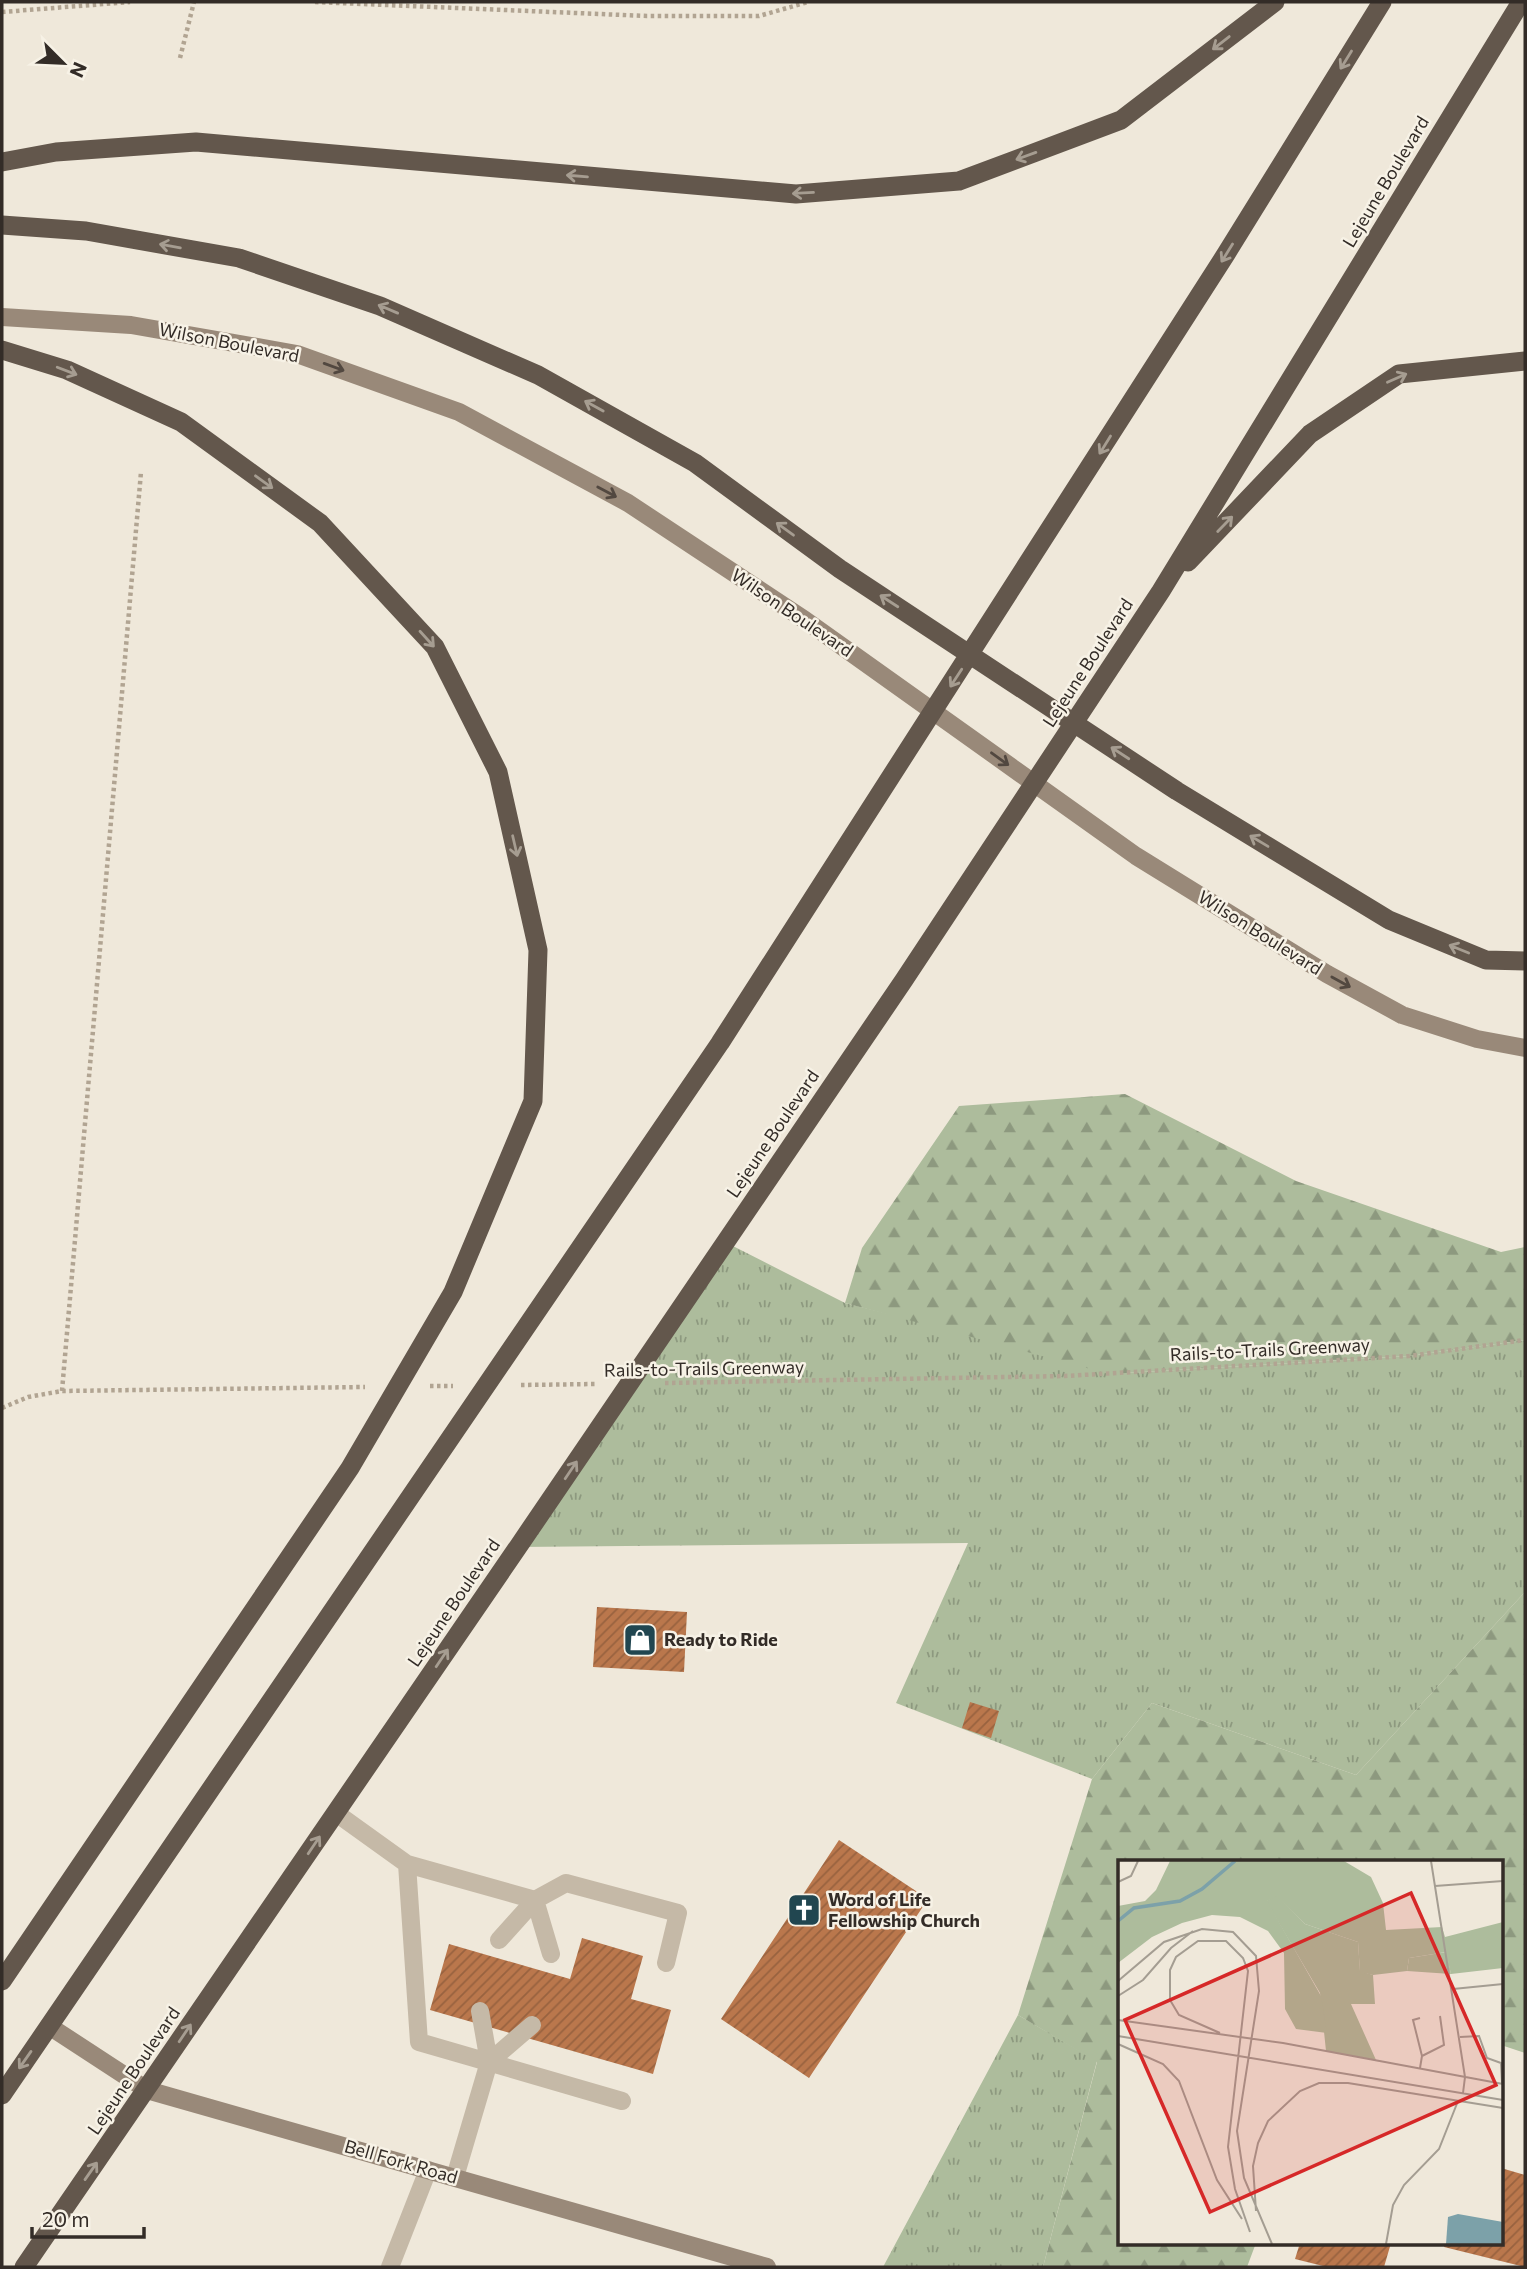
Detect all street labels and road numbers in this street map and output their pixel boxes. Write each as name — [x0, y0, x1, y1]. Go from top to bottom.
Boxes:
street label: Lejeune Boulevard — [1337, 112, 1433, 251]
street label: Wilson Boulevard — [157, 318, 301, 366]
street label: Wilson Boulevard — [727, 563, 858, 661]
street label: Lejeune Boulevard — [1037, 594, 1137, 731]
street label: Wilson Boulevard — [1194, 885, 1327, 979]
street label: Lejeune Boulevard — [721, 1065, 823, 1201]
street label: Rails-to-Trails Greenway — [1169, 1333, 1371, 1365]
street label: Rails-to-Trails Greenway — [604, 1355, 804, 1381]
street label: Lejeune Boulevard — [402, 1534, 504, 1670]
street label: Lejeune Boulevard — [82, 2002, 184, 2138]
street label: Bell Fork Road — [342, 2134, 460, 2188]

